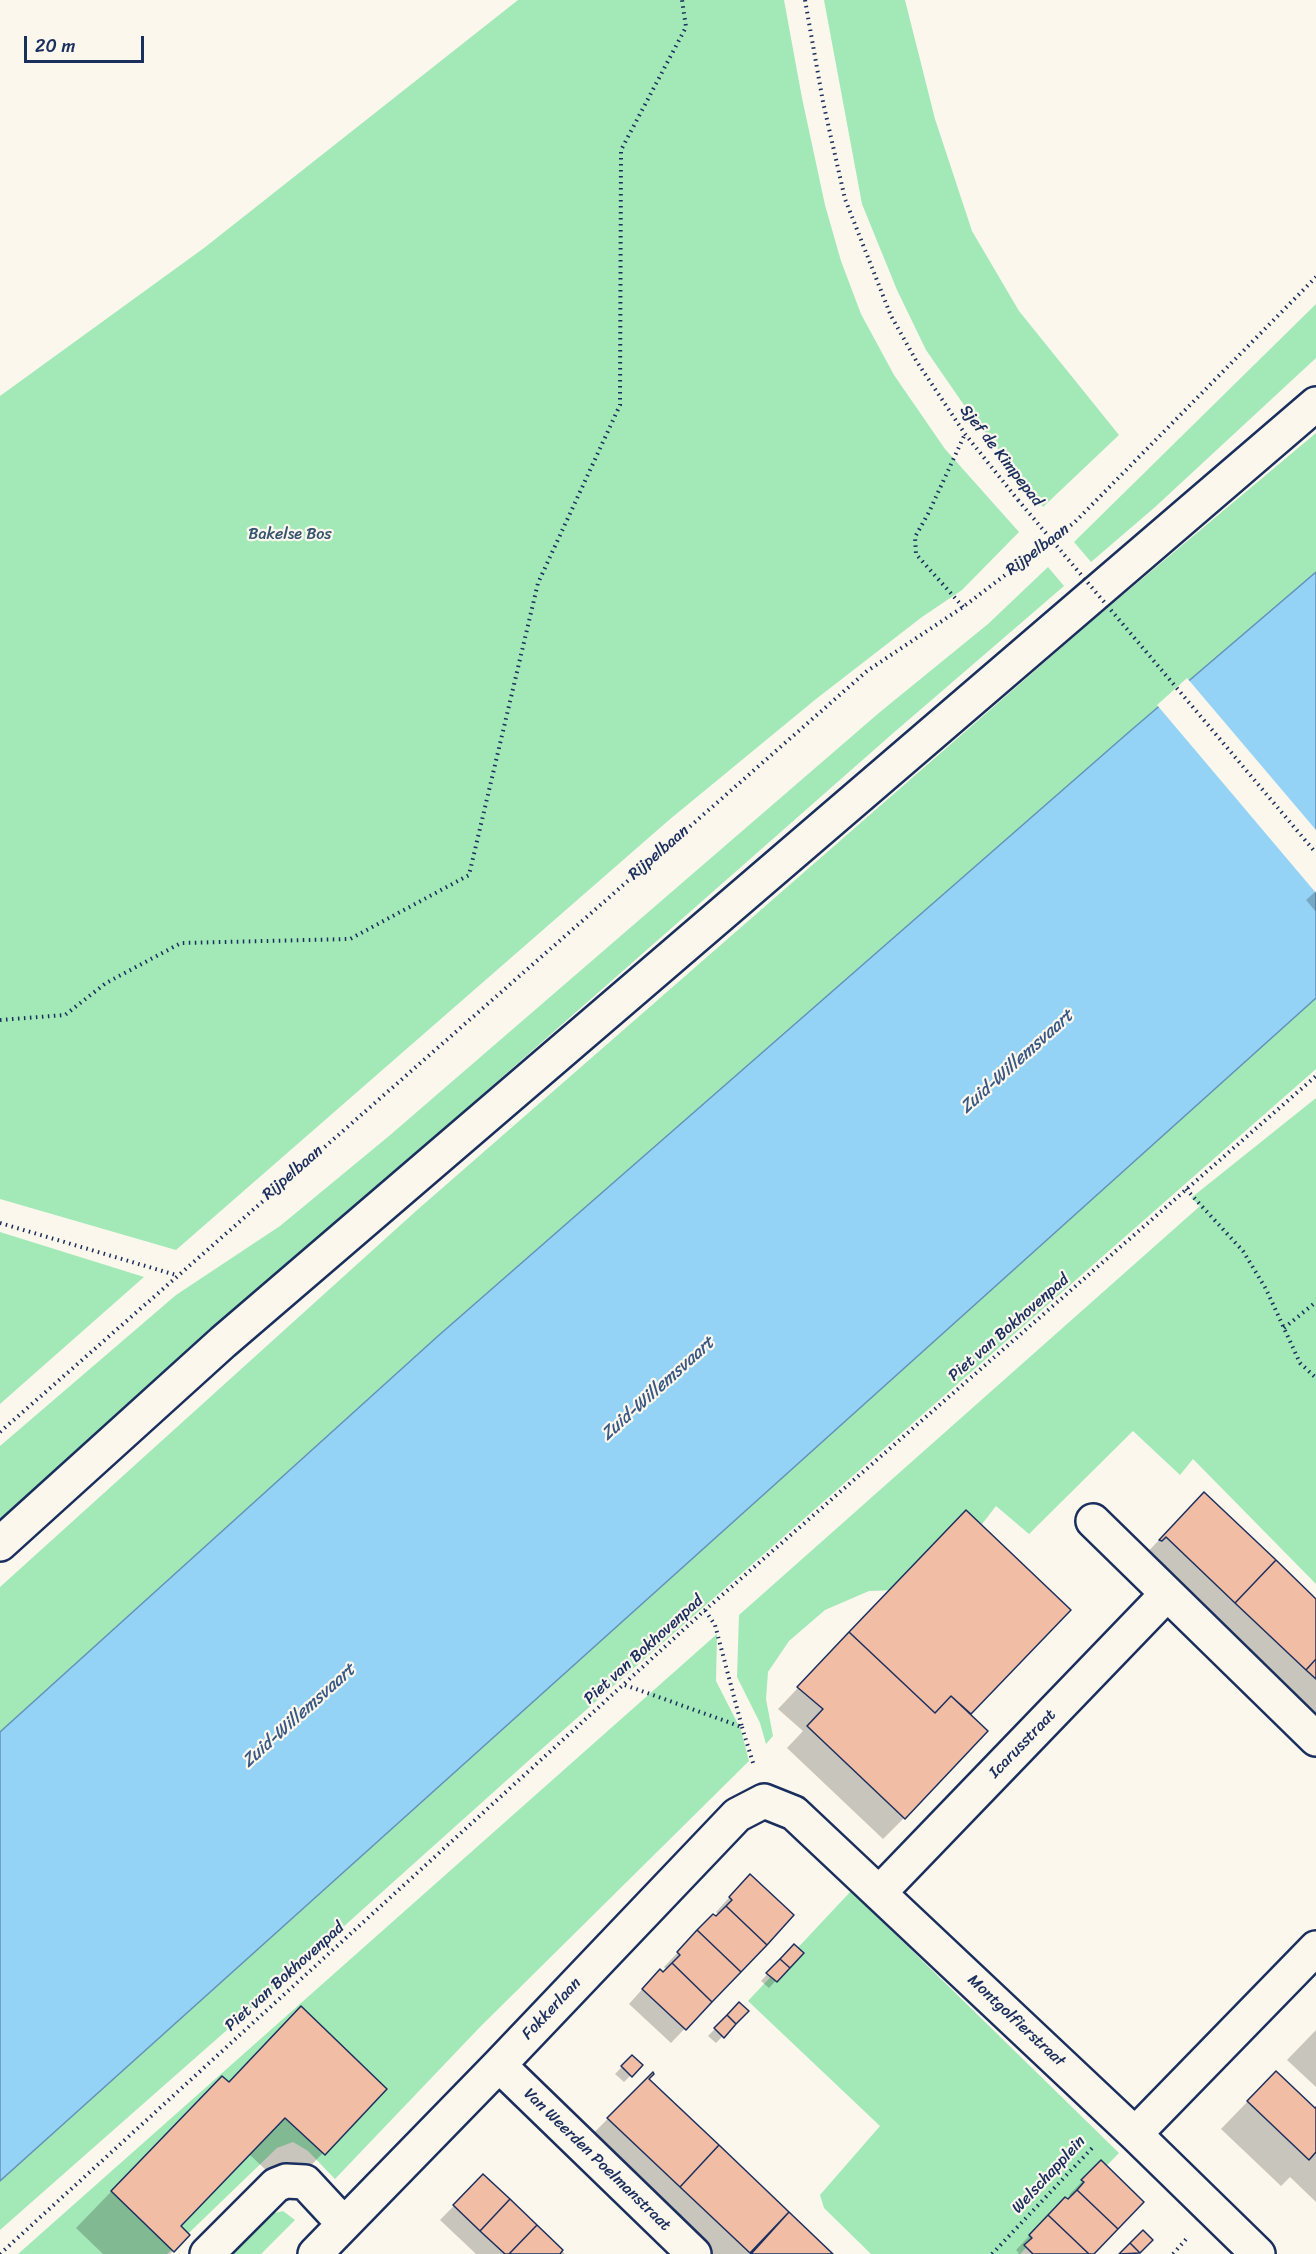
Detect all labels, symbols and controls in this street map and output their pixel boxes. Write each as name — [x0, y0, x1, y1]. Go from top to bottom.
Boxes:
scale bar — [27, 24, 147, 62]
text: 20 m — [35, 30, 75, 62]
street label: Sjef de Kimpepad — [955, 401, 1047, 511]
street label: Rijpelbaan — [1003, 520, 1073, 580]
park label: Bakelse Bos — [248, 525, 332, 545]
street label: Rijpelbaan — [625, 821, 693, 885]
water label: Zuid-Willemsvaart — [956, 1006, 1078, 1118]
street label: Rijpelbaan — [259, 1141, 327, 1205]
street label: Piet van Bokhovenpad — [945, 1270, 1073, 1386]
water label: Zuid-Willemsvaart — [597, 1333, 719, 1445]
street label: Piet van Bokhovenpad — [580, 1591, 708, 1709]
water label: Zuid-Willemsvaart — [238, 1660, 360, 1772]
street label: Icarusstraat — [986, 1706, 1060, 1782]
street label: Piet van Bokhovenpad — [221, 1918, 349, 2036]
street label: Montgolfierstraat — [963, 1971, 1069, 2071]
street label: Fokkerlaan — [518, 1974, 586, 2044]
street label: Van Weerden Poelmanstraat — [519, 2085, 675, 2235]
street label: Welschapplein — [1008, 2132, 1090, 2218]

